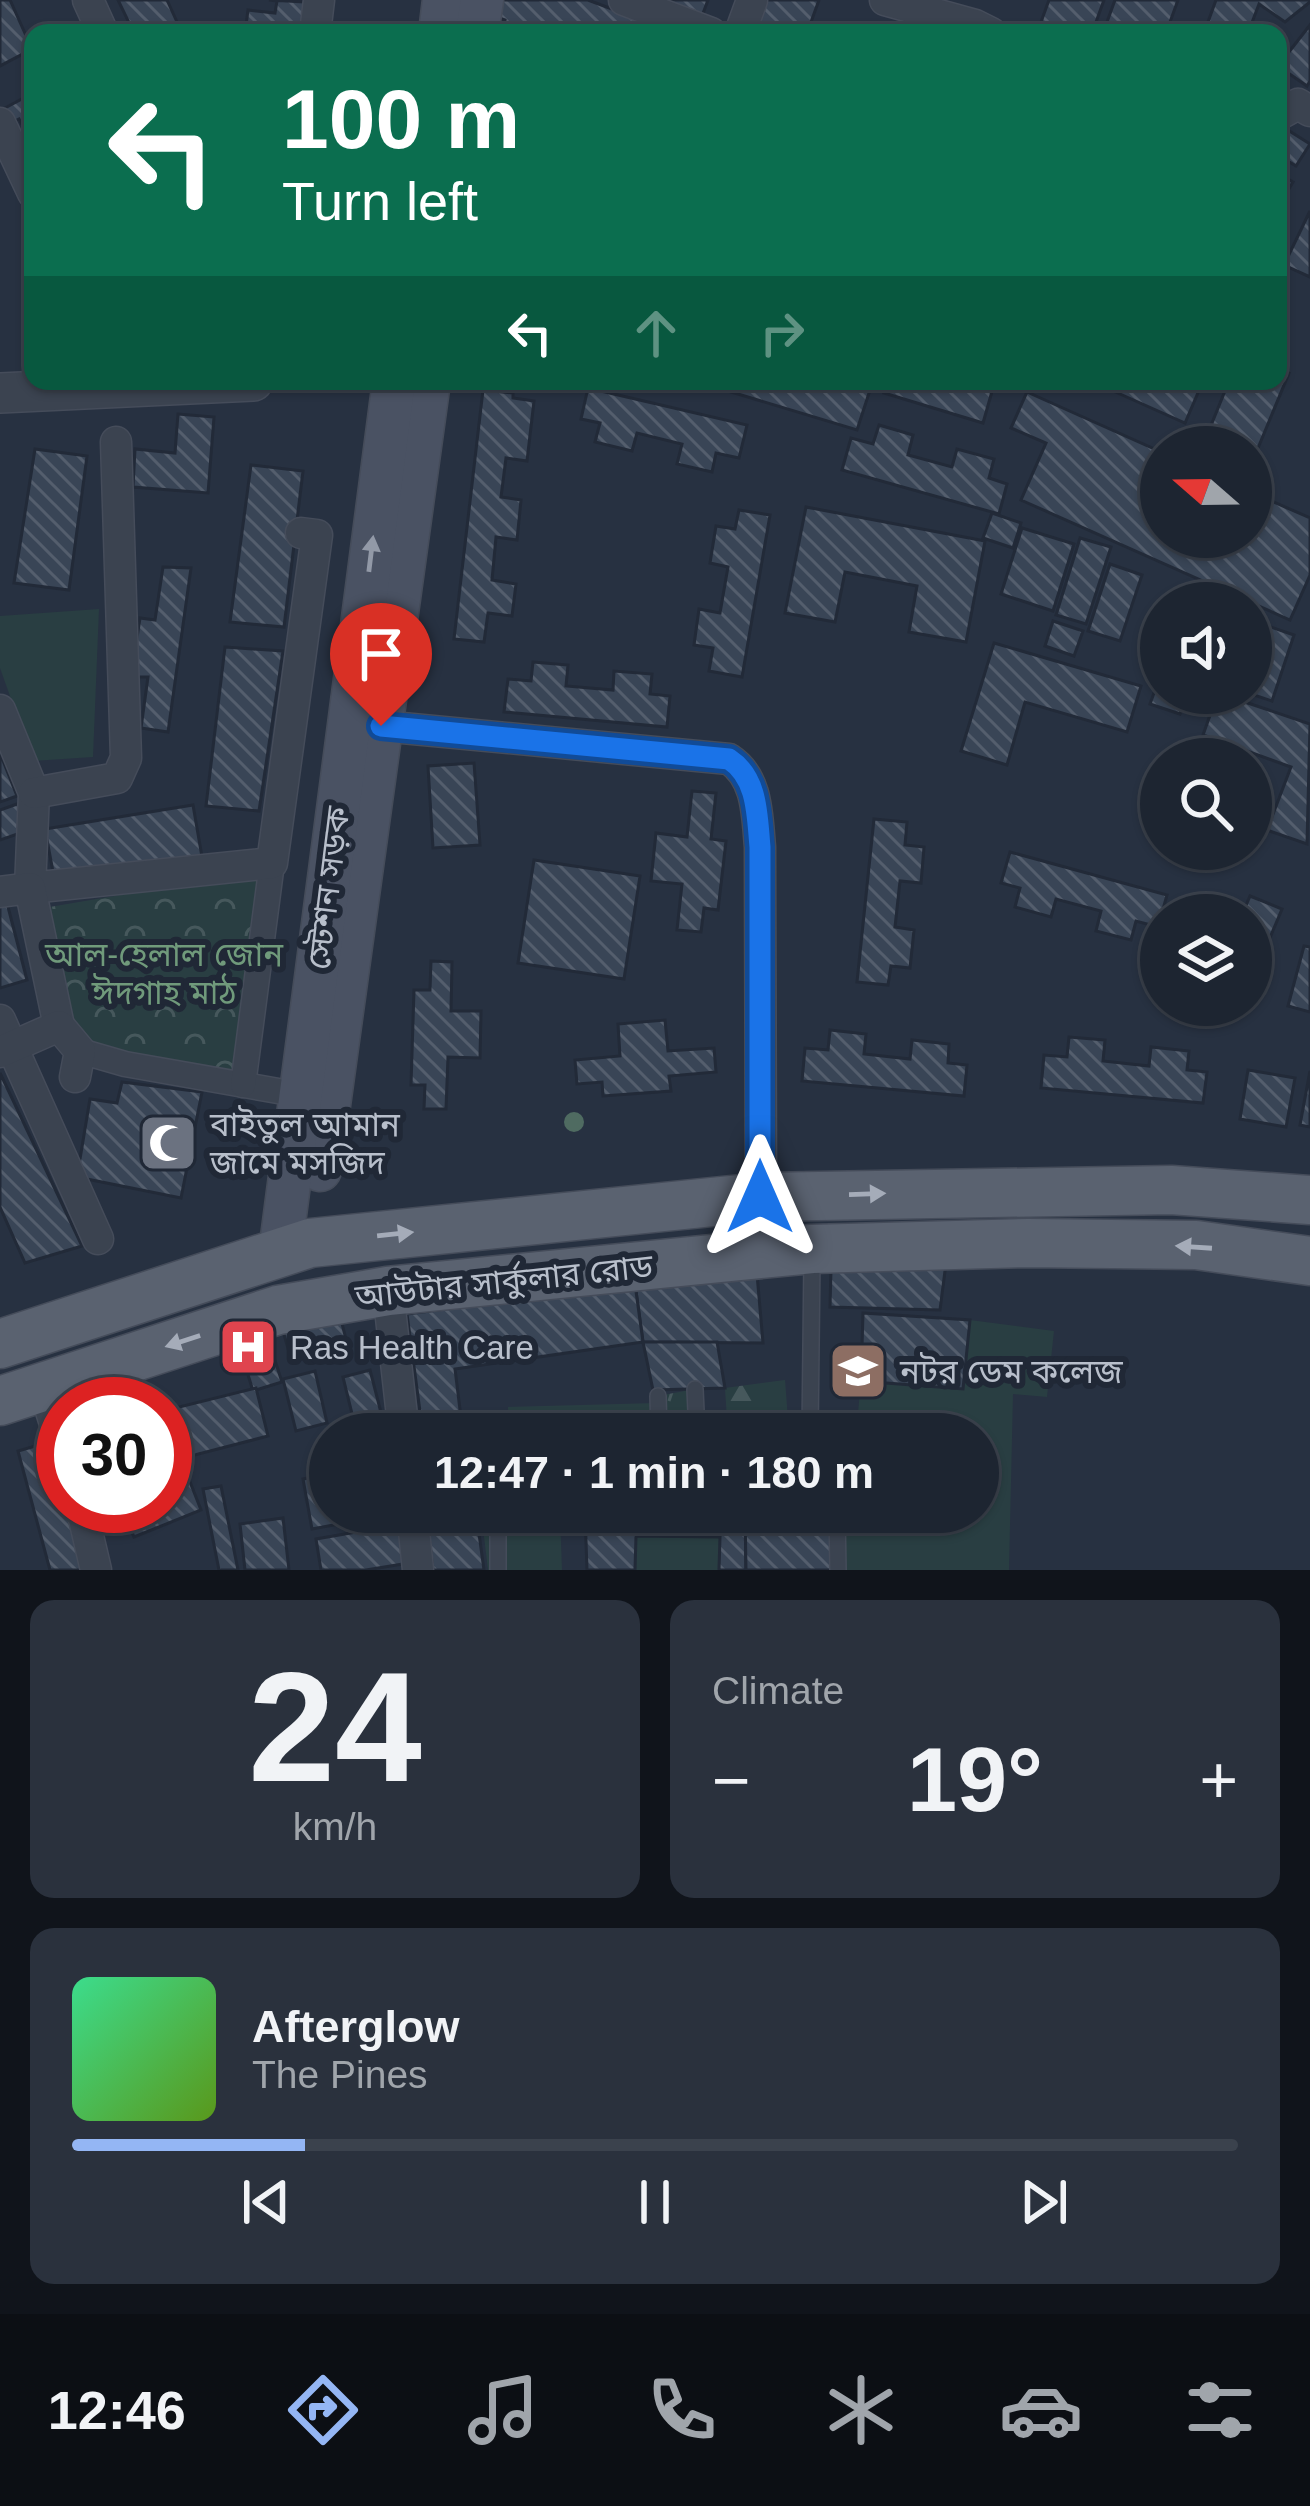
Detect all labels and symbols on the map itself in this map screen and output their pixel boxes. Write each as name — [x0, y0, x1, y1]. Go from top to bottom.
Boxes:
north arrow — [1140, 426, 1272, 558]
one-way arrow — [362, 534, 381, 572]
pin — [330, 603, 432, 726]
street label: স্টেশন সড়ক — [299, 804, 356, 972]
park label: আল-হেলাল জোন ঈদগাহ মাঠ — [44, 936, 284, 1011]
place label: বাইতুল আমান জামে মসজিদ — [209, 1105, 401, 1181]
mosque icon: বাইতুল আমান জামে মসজিদ — [137, 1112, 199, 1174]
position arrow — [697, 1134, 823, 1260]
one-way arrow — [849, 1184, 887, 1203]
one-way arrow — [377, 1225, 414, 1244]
one-way arrow — [1175, 1237, 1212, 1256]
street label: আউটার সার্কুলার রোড — [352, 1246, 655, 1316]
hospital icon: Ras Health Care — [217, 1316, 279, 1378]
place label: Ras Health Care — [290, 1329, 534, 1366]
one-way arrow — [164, 1332, 201, 1351]
school or university icon: নটর ডেম কলেজ — [827, 1340, 889, 1402]
place label: নটর ডেম কলেজ — [899, 1352, 1123, 1390]
speed limit sign: 30 — [36, 1377, 192, 1533]

